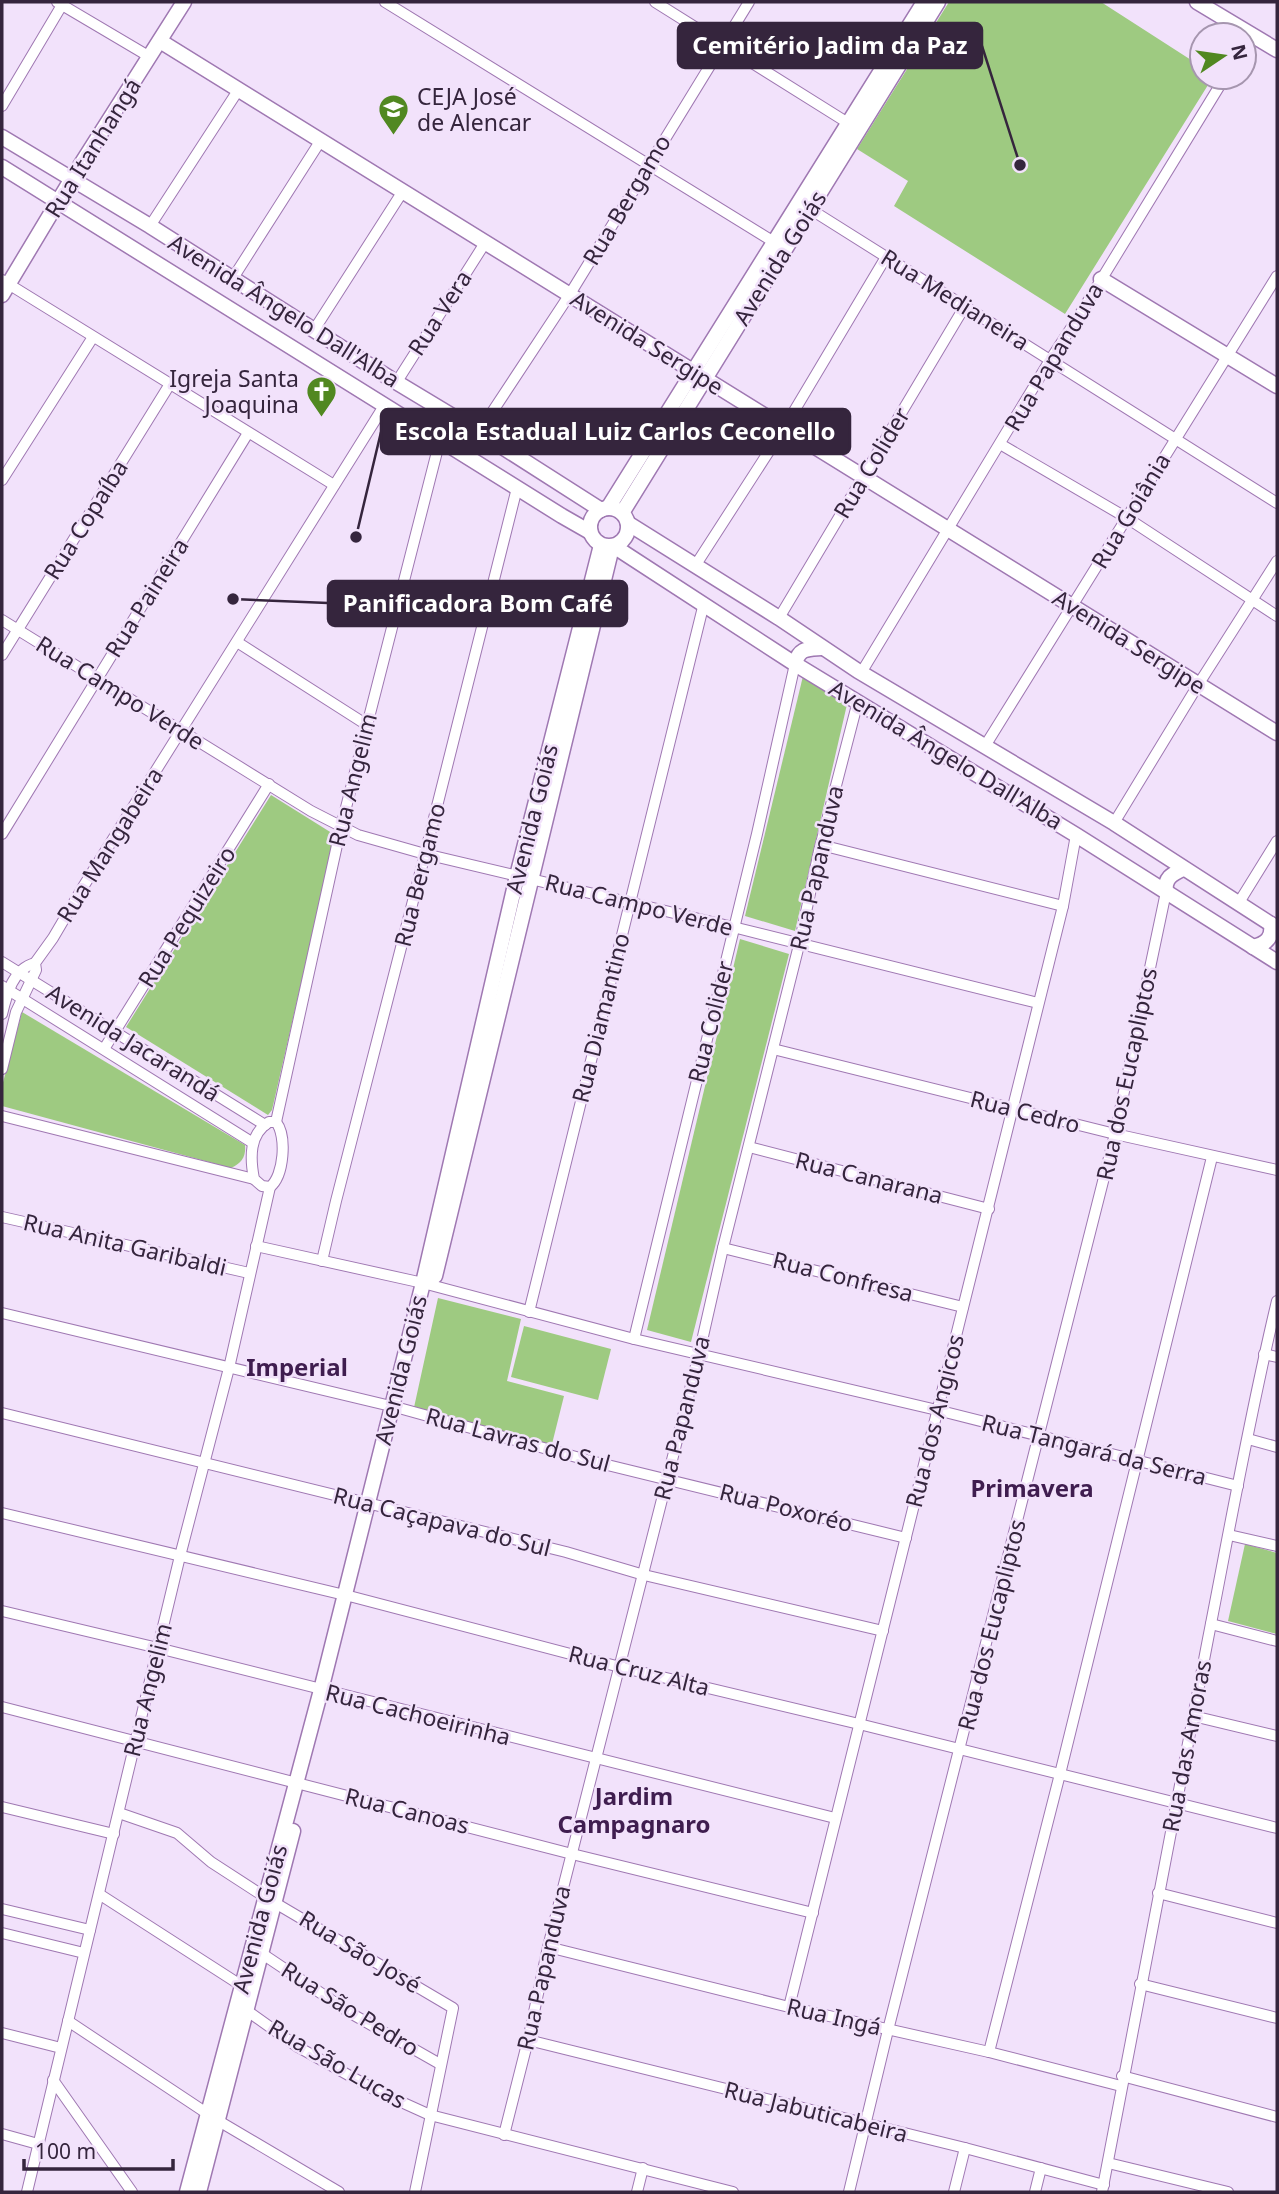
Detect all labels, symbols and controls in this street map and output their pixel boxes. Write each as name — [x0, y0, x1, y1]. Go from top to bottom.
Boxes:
north arrow — [1188, 21, 1258, 91]
callout: Cemitério Jadim da Paz — [678, 23, 982, 68]
text: Cemitério Jadim da Paz — [692, 28, 968, 61]
text: N — [1225, 42, 1254, 63]
street label: Rua Itanhangá — [36, 72, 148, 223]
place label: CEJA José de Alencar — [417, 80, 532, 138]
school or university icon: CEJA José de Alencar — [377, 93, 411, 137]
street label: Rua Bergamo — [575, 128, 678, 271]
street label: Avenida Goiás — [725, 184, 833, 331]
street label: Avenida Ângelo Dall'Alba — [163, 226, 406, 395]
street label: Rua Medianeira — [875, 241, 1036, 358]
street label: Rua Vera — [400, 264, 479, 361]
street label: Rua Papanduva — [996, 276, 1110, 437]
street label: Avenida Sergipe — [565, 282, 730, 402]
place label: Igreja Santa Joaquina — [169, 362, 299, 420]
church icon: Igreja Santa Joaquina — [305, 375, 339, 419]
street label: Rua Colider — [825, 401, 917, 524]
callout: Escola Estadual Luiz Carlos Ceconello — [381, 409, 850, 454]
text: Escola Estadual Luiz Carlos Ceconello — [394, 414, 836, 447]
street label: Rua Goiânia — [1083, 447, 1177, 574]
street label: Rua Copaíba — [36, 453, 135, 586]
street label: Rua Paineira — [97, 532, 196, 663]
callout: Panificadora Bom Café — [328, 581, 627, 626]
street label: Avenida Sergipe — [1047, 581, 1212, 701]
text: Panificadora Bom Café — [343, 586, 613, 619]
street label: Rua Campo Verde — [30, 627, 211, 757]
street label: Avenida Ângelo Dall'Alba — [824, 672, 1069, 837]
street label: Rua Angelim — [320, 710, 384, 850]
street label: Avenida Goiás — [497, 741, 565, 897]
street label: Rua Mangabeira — [49, 761, 170, 928]
street label: Rua Papanduva — [781, 782, 851, 953]
street label: Rua Bergamo — [386, 800, 452, 950]
street label: Rua Pequizeiro — [130, 840, 242, 993]
street label: Rua Campo Verde — [542, 865, 737, 943]
street label: Rua Diamantino — [563, 929, 637, 1106]
street label: Rua Colider — [679, 957, 741, 1086]
street label: Rua dos Eucapliptos — [1088, 964, 1164, 1183]
street label: Avenida Jacarandá — [41, 976, 226, 1108]
street label: Rua Cedro — [967, 1082, 1083, 1140]
street label: Rua Canarana — [792, 1143, 946, 1211]
street label: Rua Anita Garibaldi — [20, 1205, 230, 1283]
street label: Rua Confresa — [770, 1243, 917, 1309]
street label: Avenida Goiás — [366, 1292, 434, 1448]
street label: Rua dos Angicos — [897, 1331, 971, 1511]
street label: Rua Papanduva — [645, 1332, 717, 1503]
district label: Imperial — [246, 1350, 348, 1383]
street label: Rua Lavras do Sul — [422, 1399, 614, 1479]
street label: Rua Tangará da Serra — [979, 1406, 1210, 1492]
district label: Primavera — [970, 1471, 1094, 1504]
street label: Rua Poxoréo — [716, 1475, 856, 1539]
street label: Rua Caçapava do Sul — [330, 1479, 554, 1564]
street label: Rua dos Eucapliptos — [949, 1516, 1033, 1734]
street label: Rua Angelim — [115, 1620, 179, 1760]
street label: Rua Cruz Alta — [565, 1637, 713, 1703]
street label: Rua das Amoras — [1154, 1657, 1218, 1835]
street label: Rua Cachoeirinha — [322, 1676, 514, 1752]
street label: Rua Canoas — [342, 1779, 473, 1841]
district label: Jardim Campagnaro — [557, 1779, 711, 1840]
street label: Avenida Goiás — [224, 1841, 294, 1997]
street label: Rua Papanduva — [508, 1882, 578, 2053]
street label: Rua São José — [294, 1902, 427, 2000]
street label: Rua São Pedro — [276, 1953, 426, 2063]
street label: Rua Ingá — [784, 1990, 885, 2042]
street label: Rua São Lucas — [263, 2011, 412, 2116]
street label: Rua Jabuticabeira — [721, 2073, 911, 2149]
scale bar — [24, 2128, 173, 2172]
text: 100 m — [35, 2137, 96, 2165]

